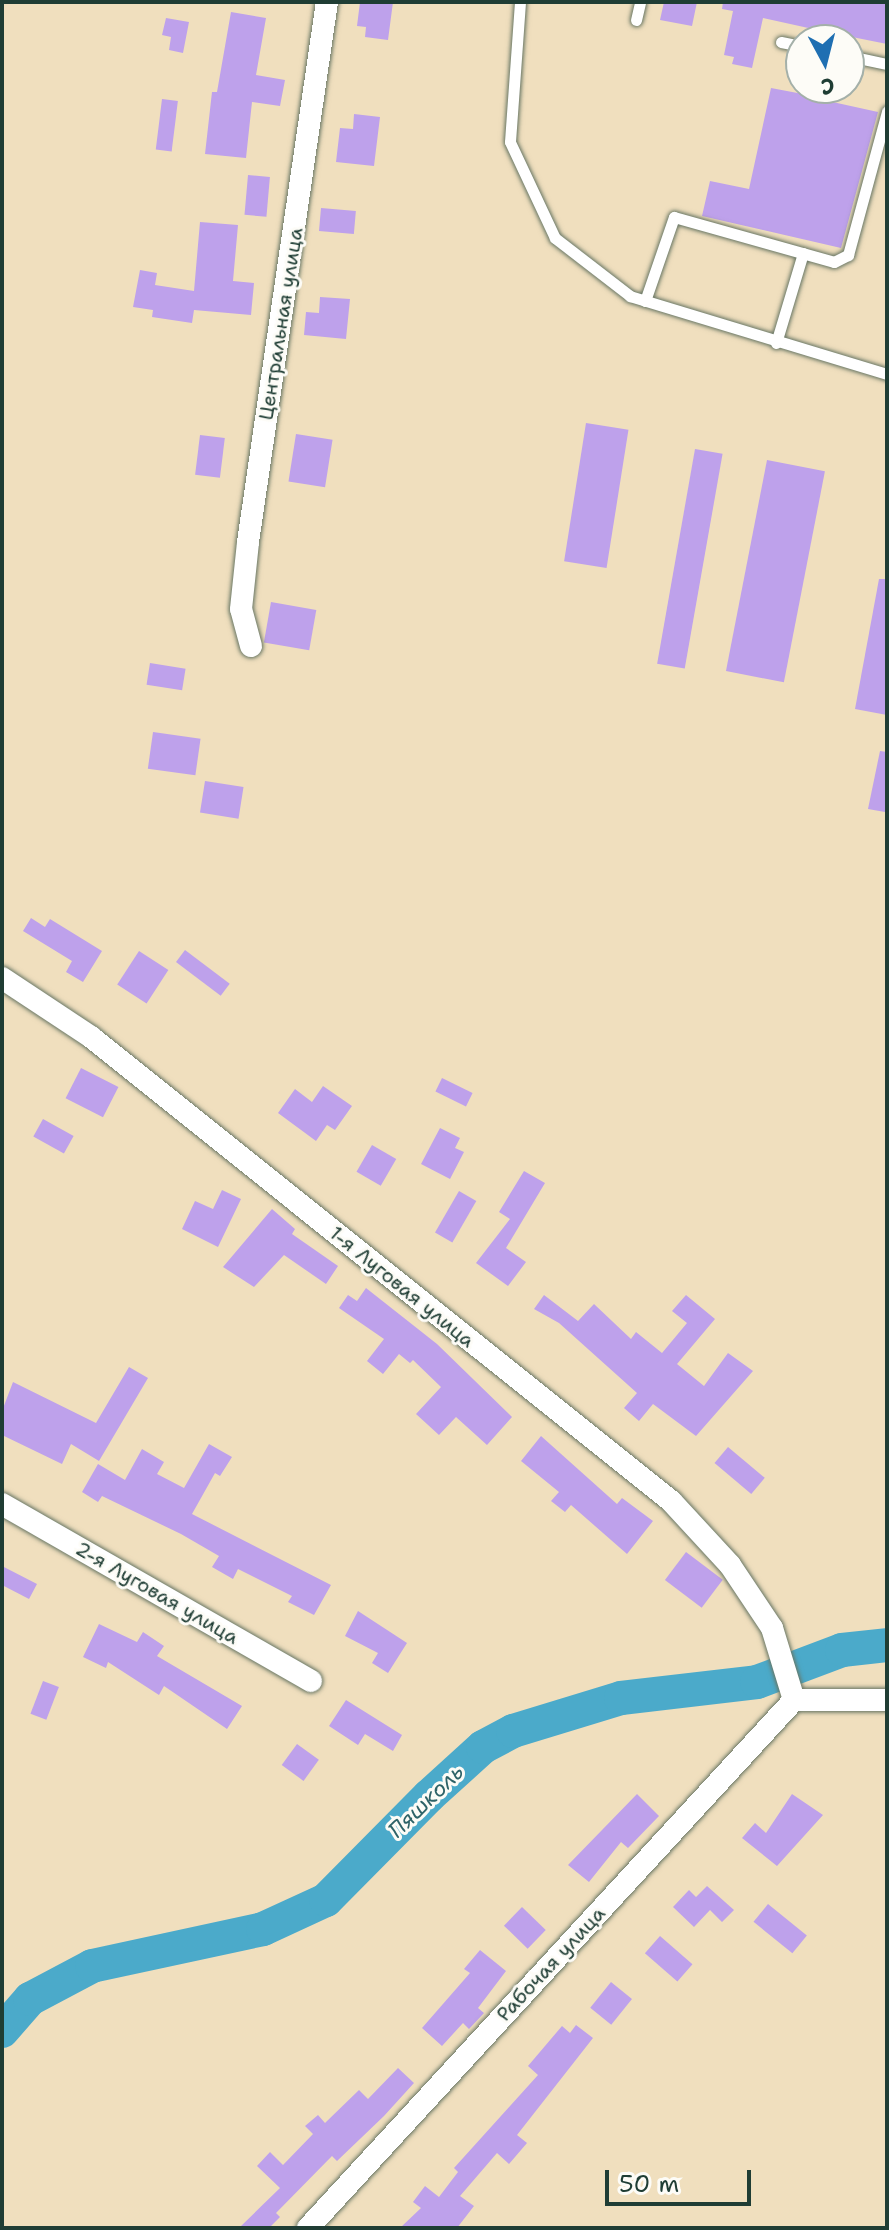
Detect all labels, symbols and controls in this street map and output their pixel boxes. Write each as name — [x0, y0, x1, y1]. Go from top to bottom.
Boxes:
north arrow — [785, 24, 865, 104]
text: С — [819, 71, 836, 102]
street label: Центральная улица — [254, 226, 308, 422]
street label: 1-я Луговая улица — [325, 1221, 479, 1353]
street label: 2-я Луговая улица — [71, 1537, 243, 1649]
water label: Пяшколь — [383, 1759, 469, 1843]
street label: Рабочая улица — [492, 1902, 610, 2026]
scale bar — [609, 2154, 755, 2204]
text: 50 m — [619, 2168, 679, 2200]

